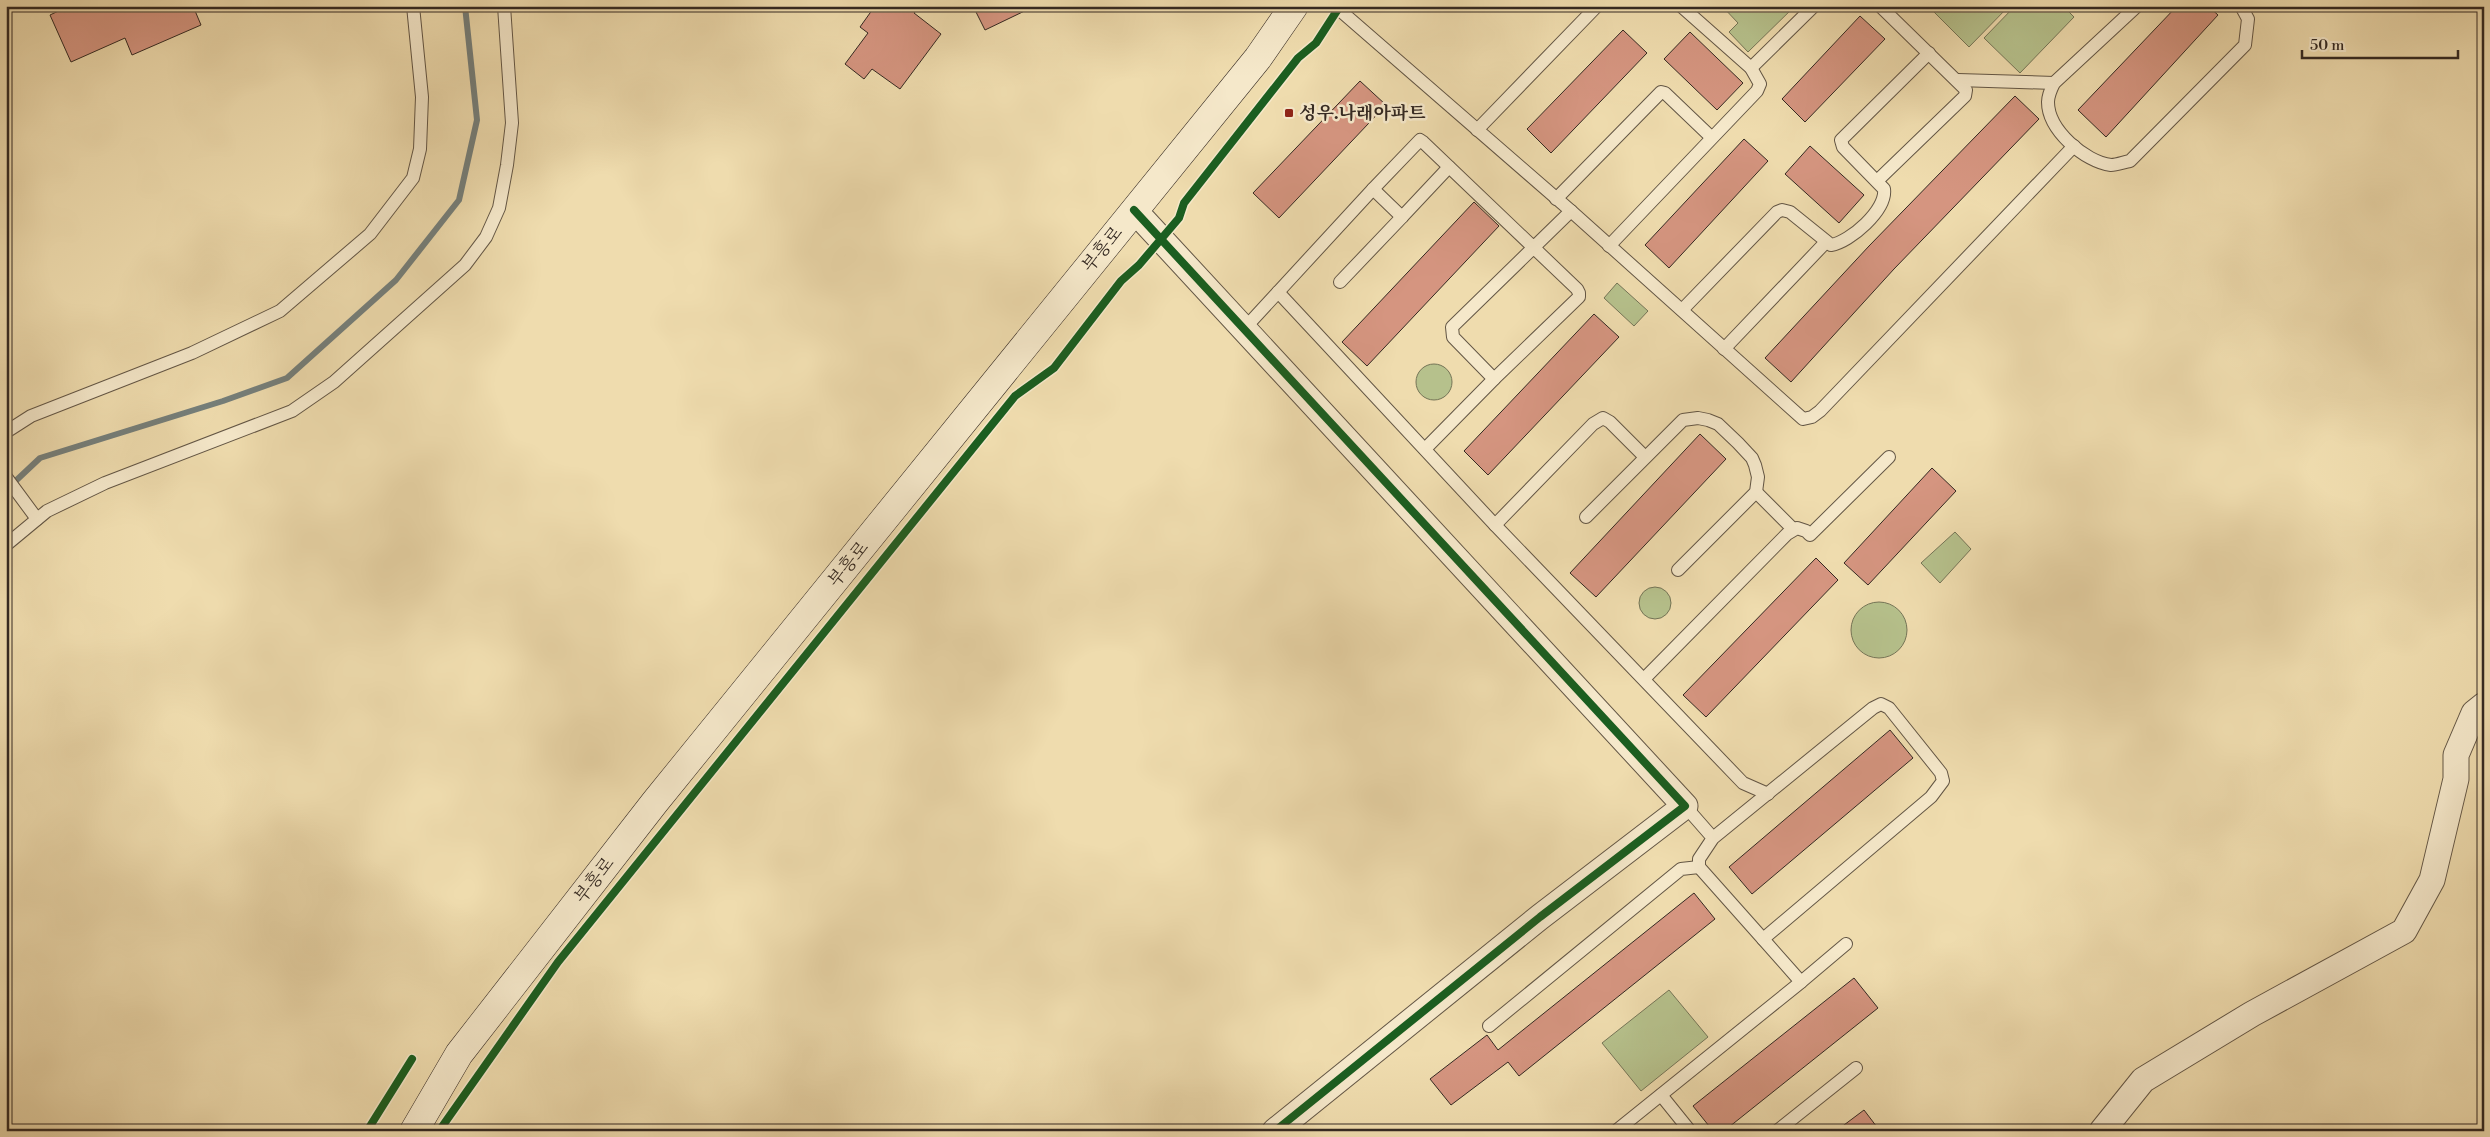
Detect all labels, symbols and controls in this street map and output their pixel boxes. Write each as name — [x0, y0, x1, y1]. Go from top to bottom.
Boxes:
scale bar — [2302, 28, 2459, 60]
text: 50 m — [2310, 36, 2344, 55]
place label: 성우.나래아파트 — [1299, 102, 1426, 125]
marker: 성우.나래아파트 — [1283, 107, 1295, 119]
street label: 부흥로 — [1077, 222, 1128, 277]
street label: 부흥로 — [823, 537, 874, 592]
street label: 부흥로 — [569, 853, 620, 908]

